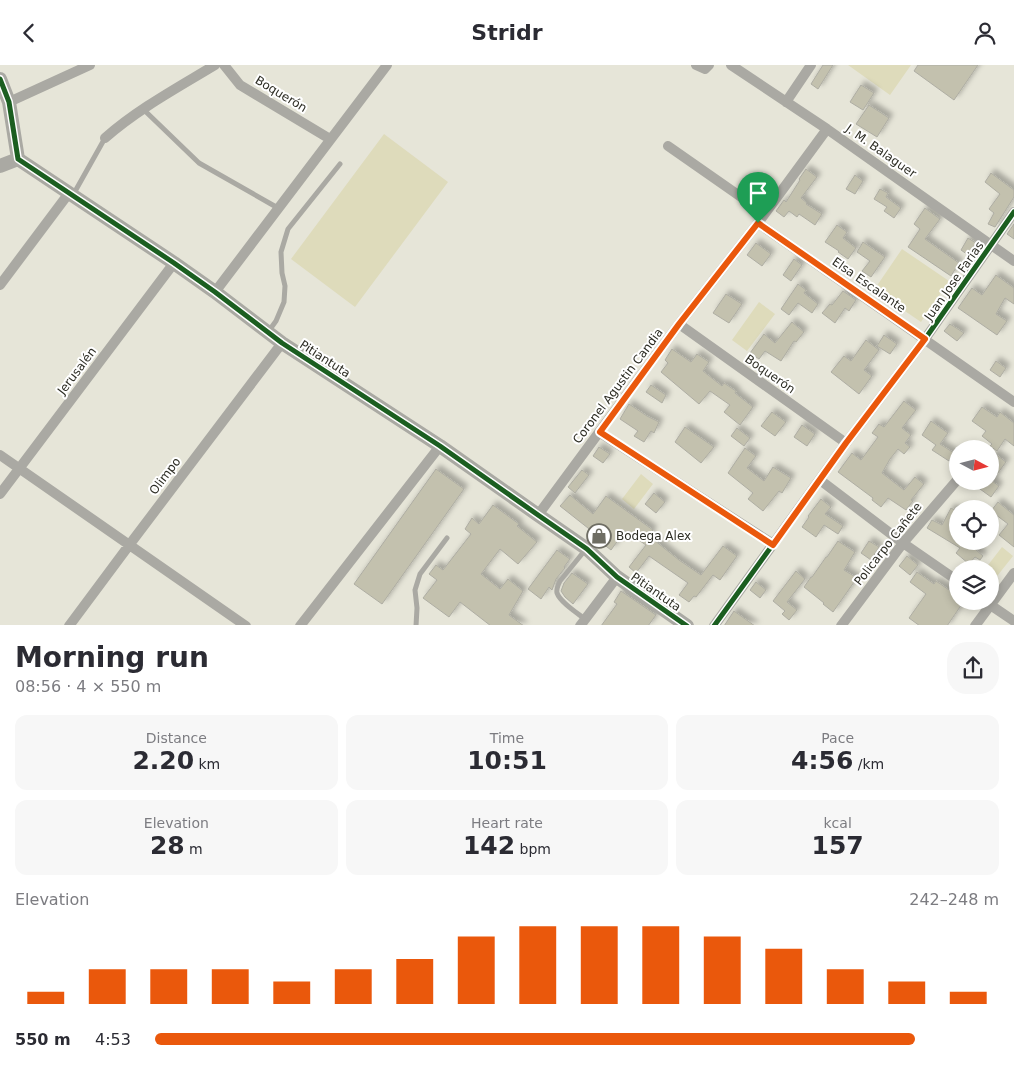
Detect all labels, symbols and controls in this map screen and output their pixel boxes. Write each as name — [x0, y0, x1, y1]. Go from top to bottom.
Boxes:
icon: back — [15, 19, 43, 47]
icon: person — [971, 19, 999, 47]
text: Stridr — [471, 20, 543, 45]
street label: Boquerón — [253, 73, 309, 115]
street label: J. M. Balaguer — [842, 121, 919, 181]
pin — [737, 172, 779, 223]
icon: arrive — [744, 179, 772, 207]
street label: Juan Jose Farias — [921, 239, 986, 324]
street label: Elsa Escalante — [830, 254, 908, 316]
street label: Coronel Agustin Candia — [570, 326, 666, 446]
street label: Pitiantuta — [297, 337, 353, 381]
street label: Jerusalén — [54, 345, 99, 398]
street label: Boquerón — [742, 352, 798, 396]
north arrow — [949, 440, 999, 490]
map controls — [949, 440, 999, 610]
street label: Olimpo — [147, 455, 183, 497]
street label: Policarpo Cañete — [851, 500, 925, 588]
button: locate — [949, 500, 999, 550]
shop icon: Bodega Alex — [586, 523, 612, 549]
place label: Bodega Alex — [616, 529, 691, 543]
button: layers — [949, 560, 999, 610]
street label: Pitiantuta — [628, 570, 684, 614]
text: Morning run — [15, 641, 209, 674]
button: share — [947, 642, 999, 694]
text: 08:56 · 4 × 550 m — [15, 677, 161, 696]
text: Distance — [146, 730, 207, 746]
text: Time — [490, 730, 524, 746]
text: Pace — [821, 730, 854, 746]
text: 2.20 — [132, 746, 194, 775]
text: 10:51 — [467, 746, 547, 775]
text: 4:56 — [791, 746, 853, 775]
text: km — [194, 756, 220, 772]
text: /km — [853, 756, 884, 772]
text: Elevation — [144, 815, 209, 831]
text: Heart rate — [471, 815, 543, 831]
text: kcal — [824, 815, 852, 831]
text: 28 — [150, 831, 185, 860]
text: 142 — [463, 831, 515, 860]
text: 157 — [812, 831, 864, 860]
text: m — [185, 841, 203, 857]
text: bpm — [515, 841, 551, 857]
text: Elevation — [15, 890, 89, 909]
text: 242–248 m — [909, 890, 999, 909]
text: 550 m — [15, 1030, 71, 1049]
text: 4:53 — [95, 1030, 131, 1049]

